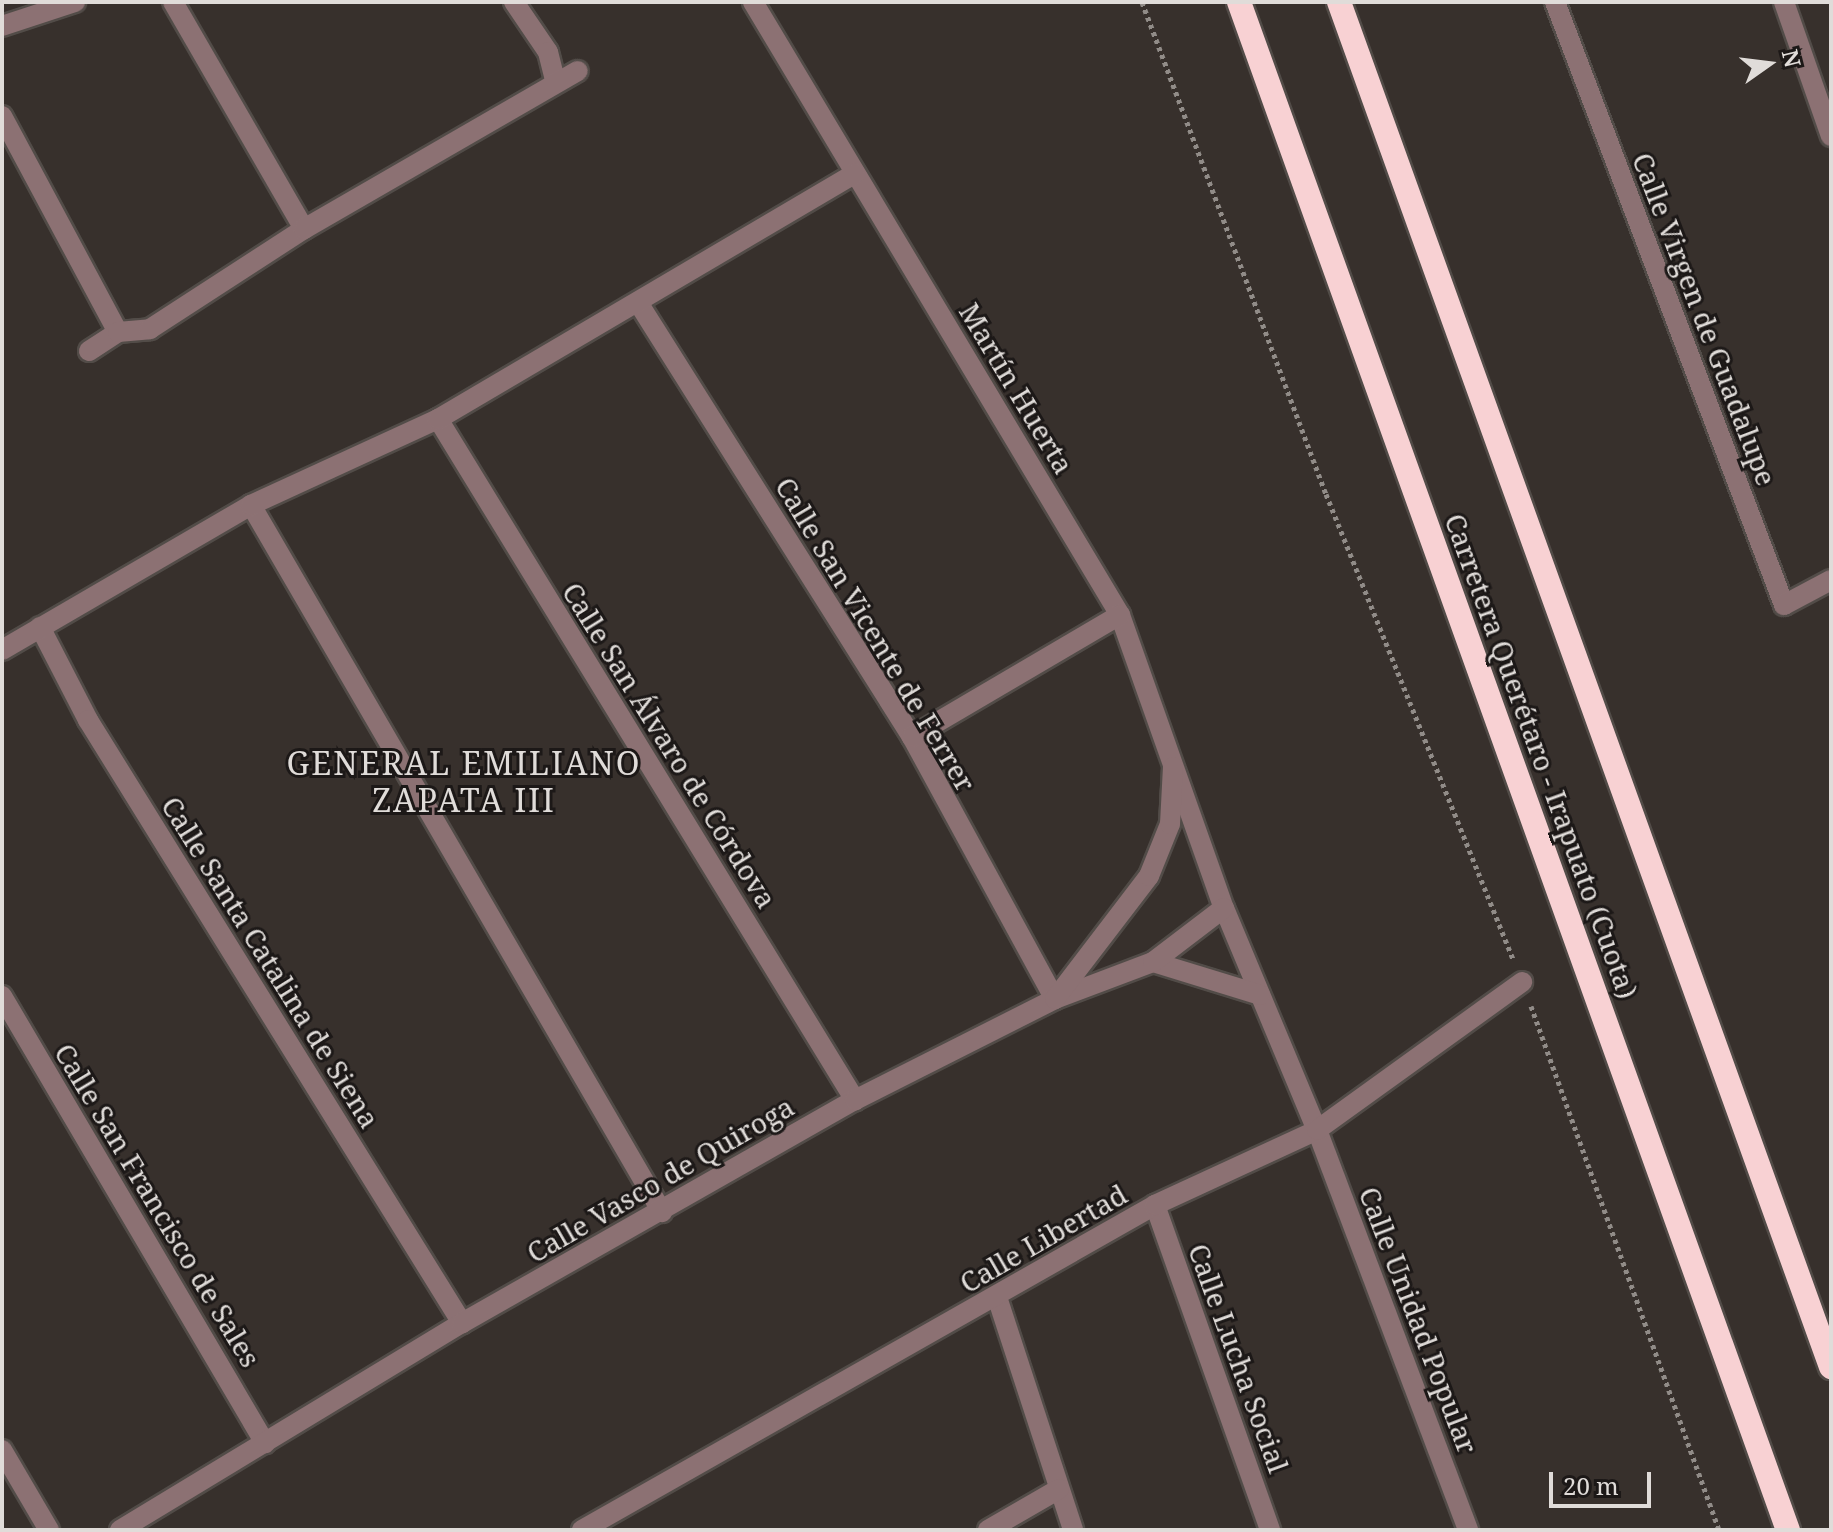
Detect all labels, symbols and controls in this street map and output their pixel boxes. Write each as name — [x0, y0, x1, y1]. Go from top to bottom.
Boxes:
north arrow — [1729, 24, 1809, 104]
text: N — [1776, 46, 1809, 70]
street label: Calle Virgen de Guadalupe — [1626, 148, 1784, 490]
street label: Martín Huerta — [953, 297, 1081, 479]
street label: Calle San Vicente de Ferrer — [769, 471, 983, 797]
street label: Carretera Querétaro - Irapuato (Cuota) — [1438, 509, 1646, 1003]
street label: Calle San Álvaro de Córdova — [556, 576, 784, 914]
district label: GENERAL EMILIANO ZAPATA III — [286, 745, 642, 820]
street label: Calle Santa Catalina de Siena — [155, 790, 387, 1134]
street label: Calle San Francisco de Sales — [48, 1037, 268, 1373]
street label: Calle Vasco de Quiroga — [521, 1089, 799, 1269]
street label: Calle Libertad — [954, 1177, 1132, 1299]
street label: Calle Unidad Popular — [1353, 1182, 1485, 1458]
street label: Calle Lucha Social — [1182, 1239, 1296, 1477]
scale bar — [1553, 1456, 1655, 1506]
text: 20 m — [1563, 1469, 1619, 1502]

